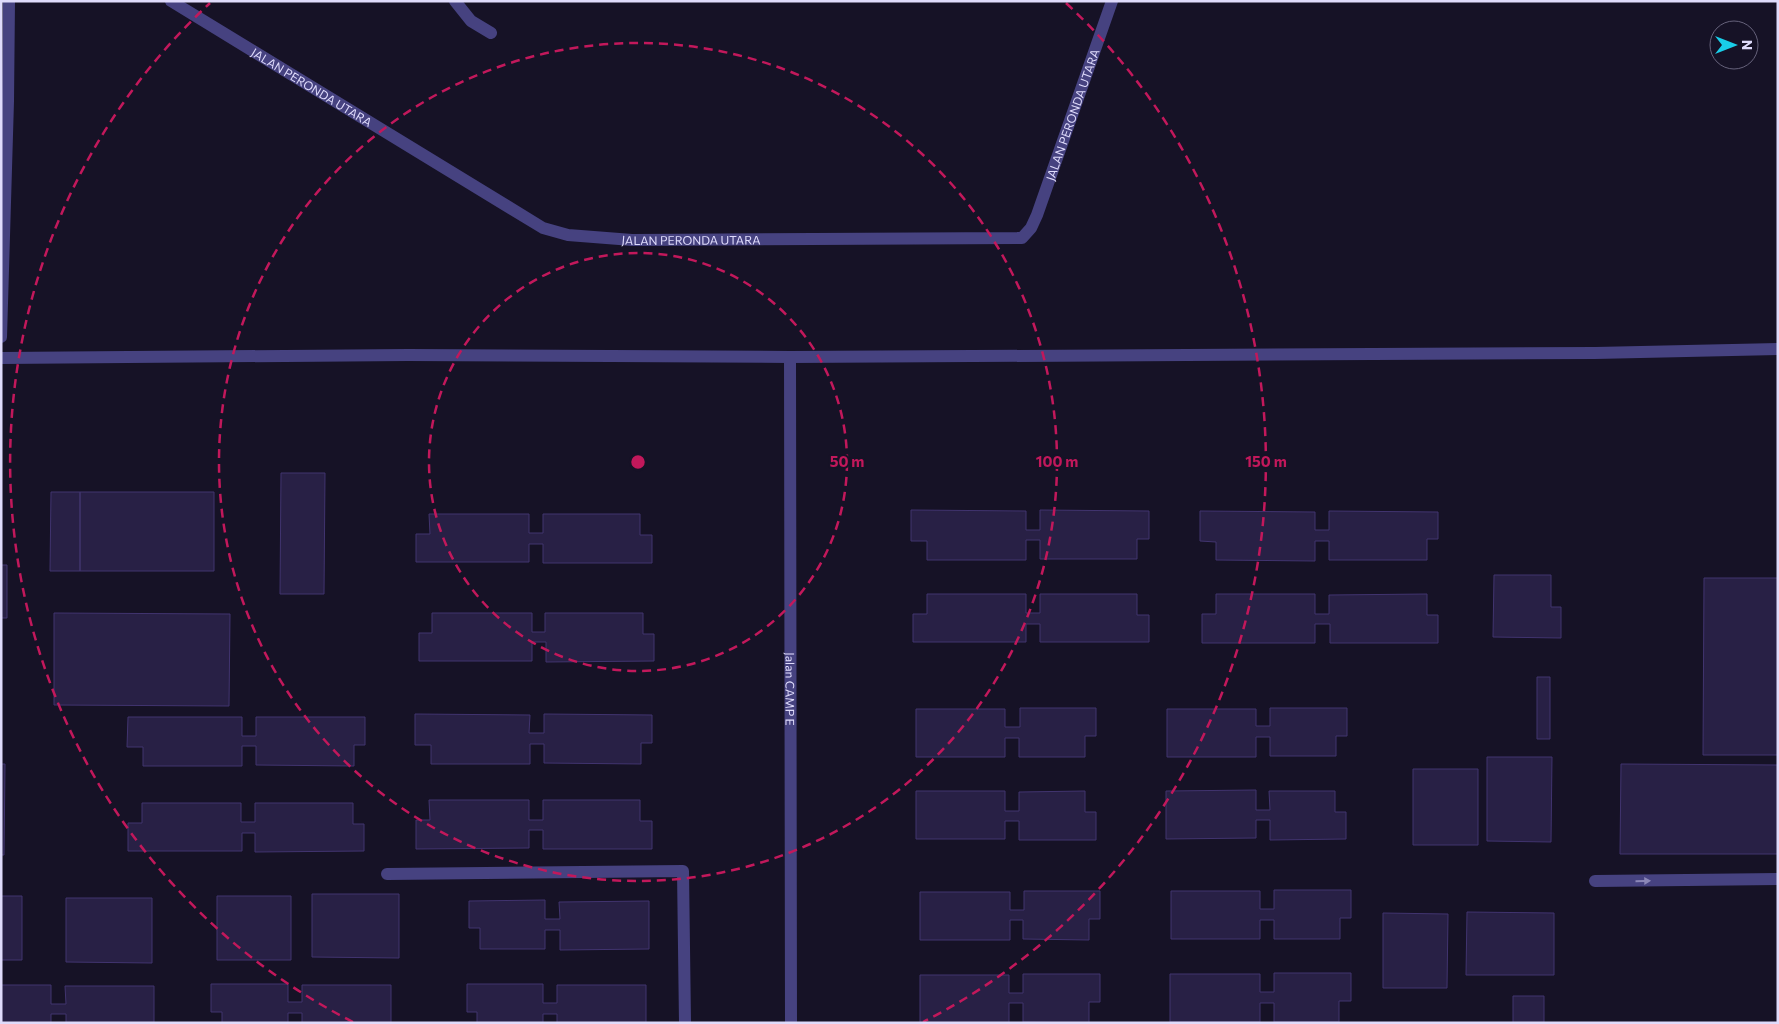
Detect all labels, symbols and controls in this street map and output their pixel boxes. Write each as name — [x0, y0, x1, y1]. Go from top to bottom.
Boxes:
north arrow — [1709, 20, 1759, 70]
text: N — [1739, 40, 1756, 50]
street label: JALAN PERONDA UTARA — [248, 45, 375, 129]
street label: JALAN PERONDA UTARA — [1043, 47, 1102, 183]
street label: JALAN PERONDA UTARA — [621, 232, 761, 247]
text: 50 m — [830, 452, 864, 470]
text: 100 m — [1036, 452, 1078, 470]
text: 150 m — [1245, 452, 1287, 470]
centre of rings — [629, 453, 647, 471]
street label: Jalan CAMP E — [782, 652, 798, 726]
one-way arrow — [1636, 876, 1652, 884]

